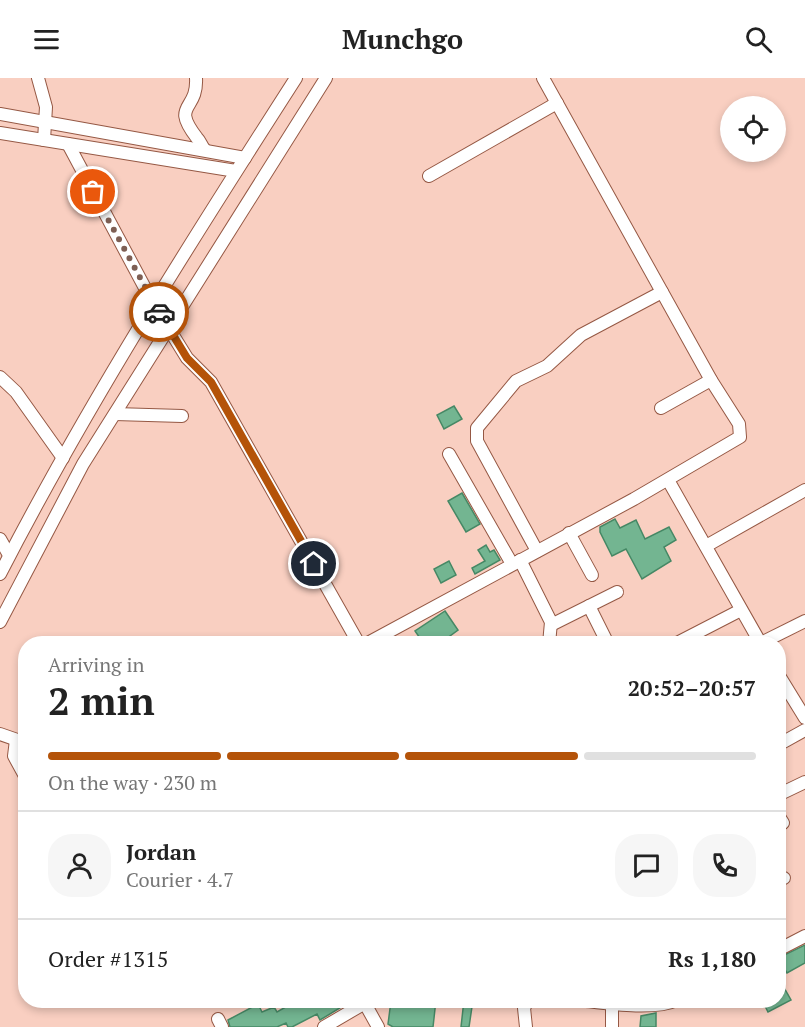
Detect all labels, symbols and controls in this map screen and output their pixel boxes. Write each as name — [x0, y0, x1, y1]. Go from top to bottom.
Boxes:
text: Munchgo — [342, 21, 463, 57]
icon: menu — [30, 23, 63, 56]
icon: search — [742, 23, 775, 56]
map controls — [720, 96, 786, 162]
button: locate — [720, 96, 786, 162]
pin — [67, 166, 118, 217]
icon: bag — [76, 175, 109, 208]
courier — [129, 282, 189, 342]
icon: car — [143, 296, 176, 329]
pin — [288, 538, 339, 589]
icon: home — [297, 547, 330, 580]
text: Arriving in — [48, 651, 144, 678]
text: 20:52–20:57 — [628, 673, 756, 702]
text: 2 min — [48, 674, 155, 726]
text: On the way · 230 m — [48, 769, 217, 796]
button: person — [48, 834, 111, 897]
button: chat — [615, 834, 678, 897]
button: phone — [693, 834, 756, 897]
text: Jordan — [126, 837, 196, 866]
text: Courier · 4.7 — [126, 866, 234, 893]
text: Order #1315 — [48, 944, 168, 973]
text: Rs 1,180 — [668, 944, 756, 973]

